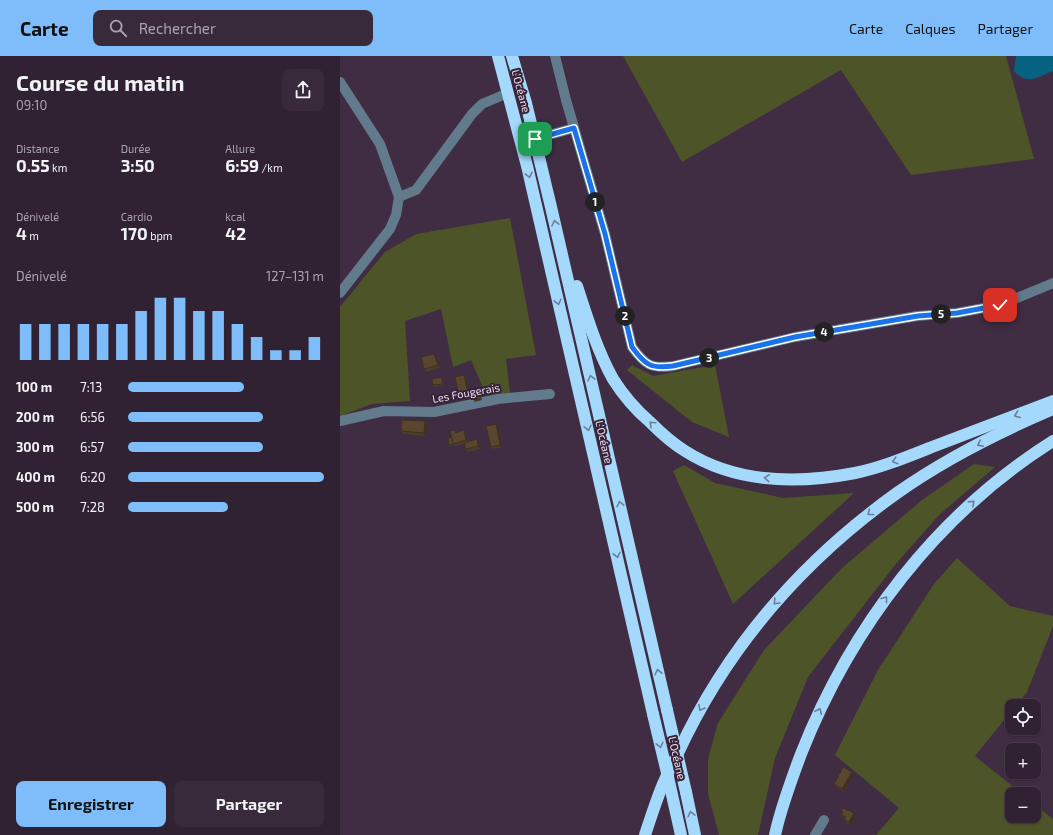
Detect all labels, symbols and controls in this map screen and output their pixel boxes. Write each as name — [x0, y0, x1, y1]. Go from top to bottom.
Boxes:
search box — [93, 10, 373, 46]
text: Carte — [20, 17, 69, 40]
icon: search — [107, 17, 129, 39]
text: Rechercher — [139, 19, 216, 37]
text: Carte — [849, 20, 883, 37]
text: Calques — [905, 20, 956, 37]
text: Partager — [978, 20, 1033, 37]
street label: L’Océane — [510, 68, 533, 114]
text: Course du matin — [16, 69, 184, 95]
button: share — [282, 69, 324, 111]
text: 09:10 — [16, 97, 47, 113]
pin — [518, 122, 552, 156]
icon: arrive — [524, 128, 546, 150]
text: Distance — [16, 142, 59, 155]
text: Durée — [121, 142, 150, 155]
text: Allure — [225, 142, 255, 155]
text: 0.55 — [16, 155, 50, 175]
text: 3:50 — [121, 155, 155, 175]
text: 6:59 — [225, 155, 259, 175]
text: km — [50, 161, 67, 174]
text: /km — [259, 161, 283, 174]
one-way arrow — [525, 172, 533, 178]
pin: 1 — [585, 192, 605, 212]
text: 1 — [593, 195, 597, 208]
text: Dénivelé — [16, 210, 59, 223]
text: Cardio — [121, 210, 153, 223]
text: kcal — [225, 210, 245, 223]
one-way arrow — [552, 220, 560, 226]
text: 4 — [16, 223, 27, 243]
text: 170 — [121, 223, 148, 243]
text: 42 — [225, 223, 246, 243]
text: m — [27, 229, 39, 242]
text: bpm — [148, 229, 172, 242]
text: Dénivelé — [16, 268, 67, 284]
text: 127–131 m — [266, 268, 324, 284]
pin — [983, 288, 1017, 322]
icon: check — [989, 294, 1011, 316]
one-way arrow — [554, 298, 562, 305]
pin: 5 — [931, 304, 951, 324]
pin: 2 — [615, 306, 635, 326]
text: 5 — [938, 307, 944, 320]
text: 2 — [622, 309, 628, 322]
pin: 4 — [814, 322, 834, 342]
text: 4 — [820, 325, 828, 338]
pin: 3 — [699, 348, 719, 368]
text: 3 — [706, 351, 712, 364]
one-way arrow — [587, 374, 595, 381]
text: 100 m — [16, 379, 52, 395]
text: 7:13 — [80, 379, 102, 395]
street label: Les Fougerais — [431, 380, 501, 405]
text: 200 m — [16, 409, 54, 425]
text: 6:56 — [80, 409, 105, 425]
one-way arrow — [1013, 410, 1020, 418]
street label: L’Océane — [593, 419, 616, 465]
one-way arrow — [649, 422, 657, 429]
one-way arrow — [583, 425, 591, 431]
text: 300 m — [16, 439, 54, 455]
text: 6:57 — [80, 439, 104, 455]
one-way arrow — [976, 439, 984, 447]
one-way arrow — [892, 456, 899, 465]
text: 400 m — [16, 469, 55, 485]
text: 6:20 — [80, 469, 106, 485]
one-way arrow — [764, 474, 771, 483]
text: 500 m — [16, 499, 54, 515]
text: 7:28 — [80, 499, 105, 515]
one-way arrow — [967, 500, 975, 508]
one-way arrow — [616, 501, 624, 507]
one-way arrow — [868, 509, 875, 516]
one-way arrow — [612, 552, 620, 558]
one-way arrow — [773, 597, 780, 605]
one-way arrow — [881, 597, 888, 604]
one-way arrow — [655, 669, 663, 675]
map controls — [1005, 699, 1041, 823]
button: locate — [1005, 699, 1041, 735]
one-way arrow — [698, 704, 705, 711]
one-way arrow — [814, 708, 822, 715]
street label: L’Océane — [666, 735, 689, 781]
one-way arrow — [656, 742, 664, 748]
button: + — [1005, 743, 1041, 779]
button: Enregistrer — [16, 781, 166, 827]
button: Partager — [174, 781, 324, 827]
button: − — [1005, 787, 1041, 823]
one-way arrow — [687, 811, 695, 817]

